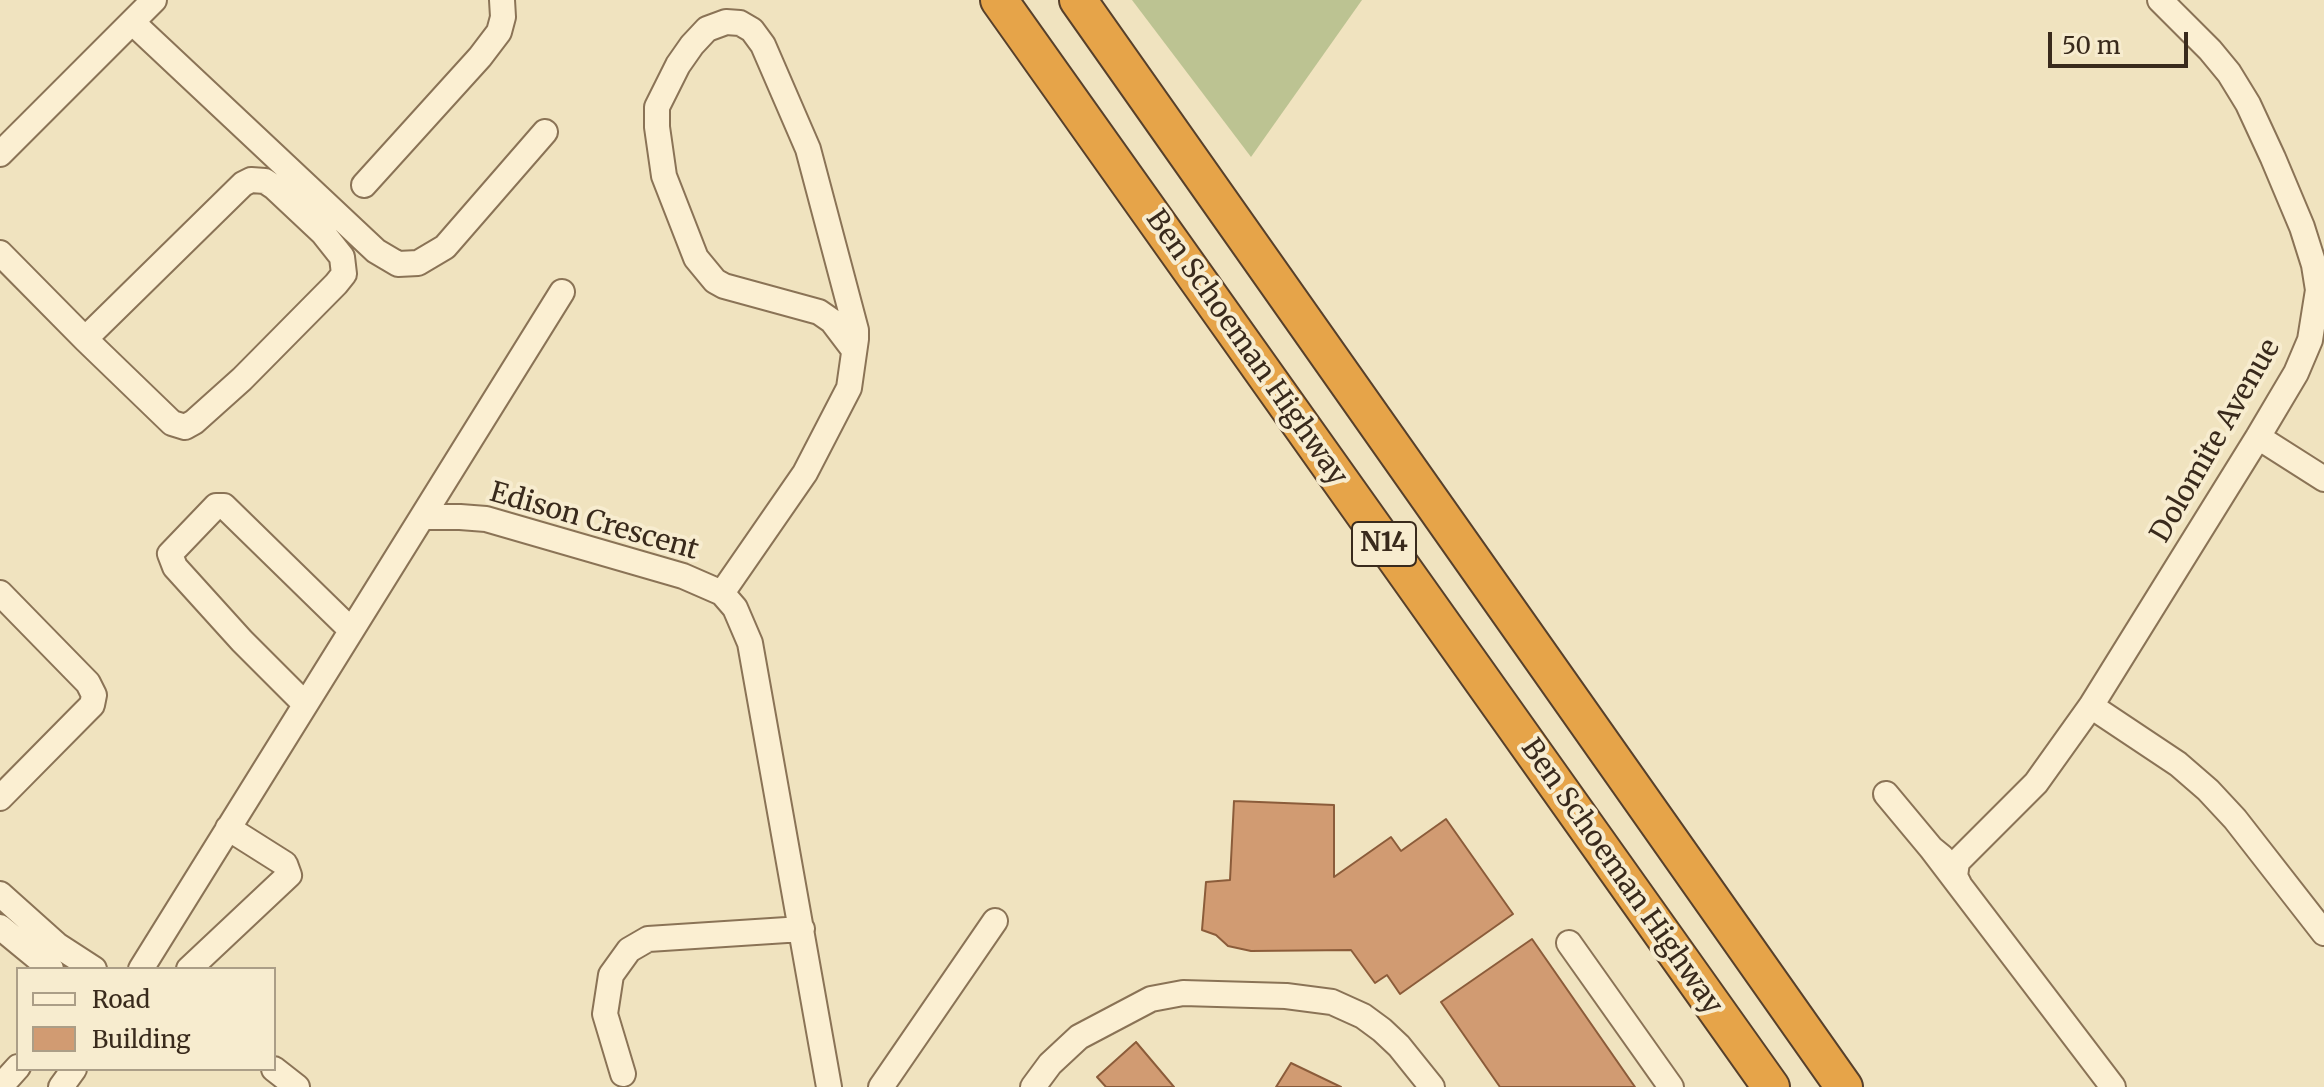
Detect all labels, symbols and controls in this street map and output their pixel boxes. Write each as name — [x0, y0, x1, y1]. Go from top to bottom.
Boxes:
scale bar — [2052, 16, 2192, 66]
text: 50 m — [2062, 30, 2121, 61]
street label: Ben Schoeman Highway — [1138, 204, 1354, 492]
street label: Dolomite Avenue — [2144, 333, 2288, 549]
street label: Edison Crescent — [486, 476, 702, 568]
road number: N14 — [1352, 522, 1416, 566]
street label: Ben Schoeman Highway — [1513, 733, 1729, 1021]
legend — [16, 967, 276, 1071]
text: Road — [92, 984, 150, 1015]
text: Building — [92, 1024, 191, 1055]

